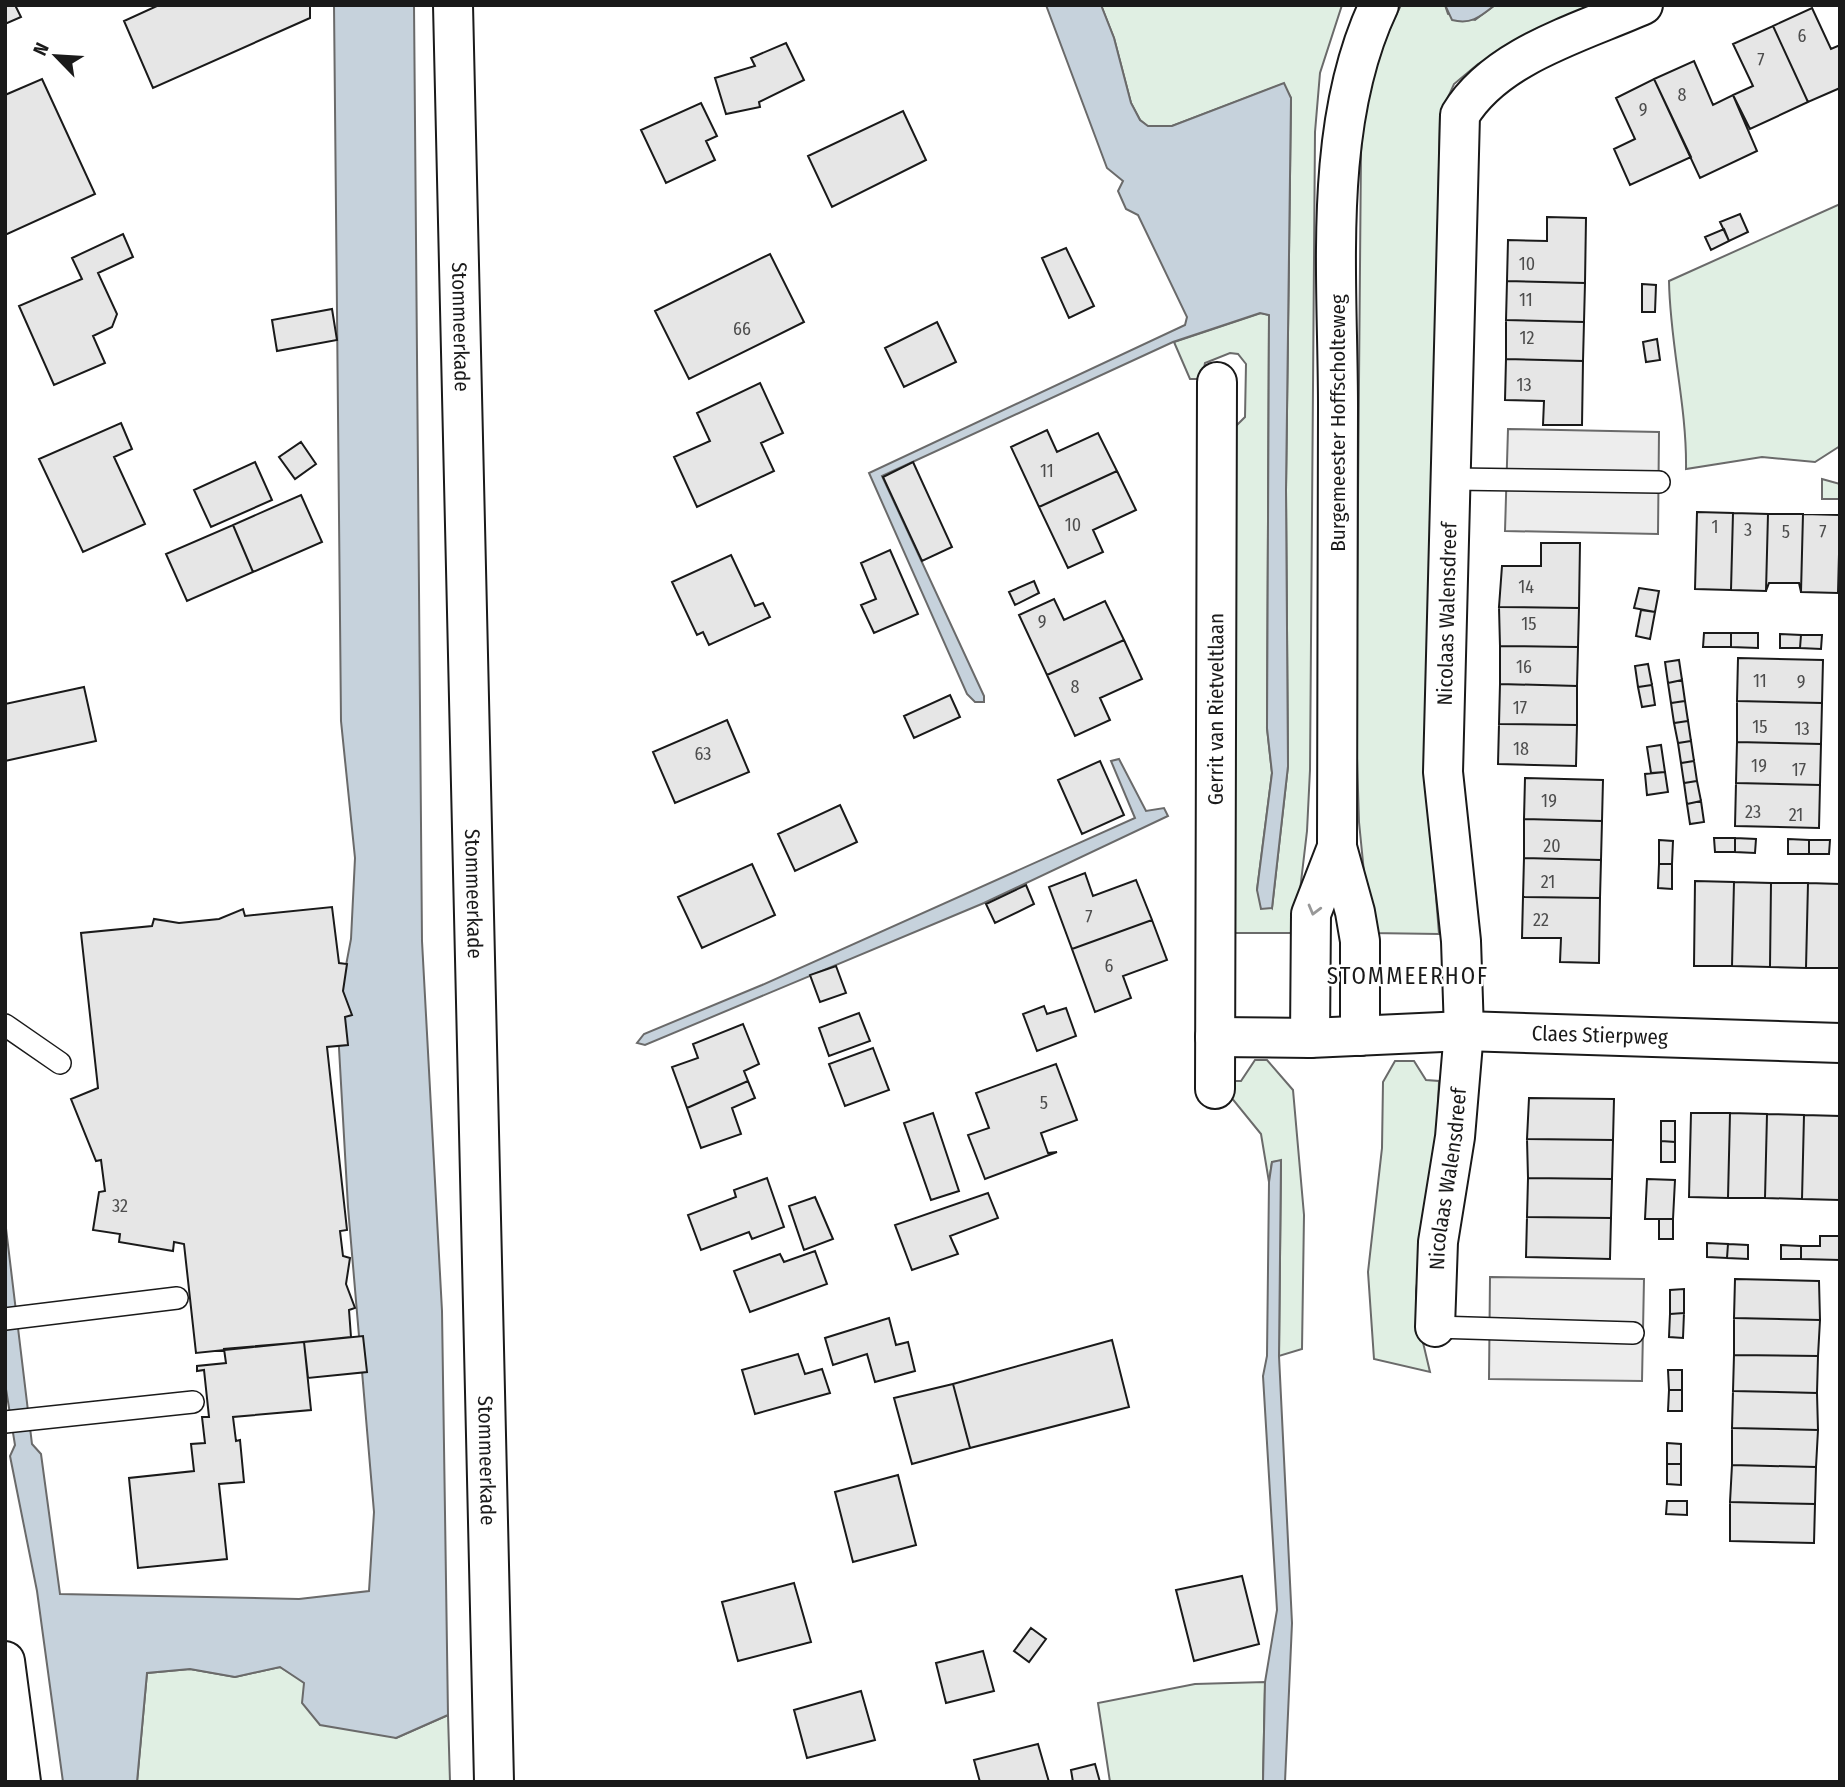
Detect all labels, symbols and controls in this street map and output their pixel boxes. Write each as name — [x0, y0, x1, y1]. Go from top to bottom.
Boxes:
north arrow — [21, 21, 91, 91]
house number: 6 — [1798, 25, 1807, 47]
text: N — [28, 39, 54, 59]
house number: 7 — [1757, 49, 1765, 71]
house number: 8 — [1678, 84, 1687, 106]
house number: 9 — [1639, 99, 1647, 121]
house number: 10 — [1519, 253, 1535, 275]
street label: Stommeerkade — [446, 262, 475, 392]
house number: 11 — [1519, 289, 1533, 311]
street label: Burgemeester Hoffscholteweg — [1325, 294, 1351, 552]
house number: 66 — [733, 318, 751, 340]
house number: 12 — [1520, 327, 1535, 349]
house number: 13 — [1516, 374, 1532, 396]
house number: 11 — [1040, 460, 1054, 482]
house number: 10 — [1065, 514, 1081, 536]
house number: 1 — [1711, 516, 1719, 538]
house number: 3 — [1744, 519, 1752, 541]
street label: Nicolaas Walensdreef — [1432, 520, 1463, 706]
house number: 5 — [1782, 521, 1790, 543]
house number: 7 — [1819, 521, 1827, 543]
house number: 14 — [1518, 576, 1534, 598]
house number: 9 — [1038, 611, 1046, 633]
street label: Gerrit van Rietveltlaan — [1203, 613, 1229, 805]
house number: 15 — [1521, 613, 1537, 635]
house number: 16 — [1516, 656, 1532, 678]
house number: 11 — [1753, 670, 1767, 692]
house number: 9 — [1797, 671, 1805, 693]
house number: 8 — [1071, 676, 1080, 698]
house number: 17 — [1513, 697, 1527, 719]
house number: 15 — [1752, 716, 1768, 738]
house number: 13 — [1794, 718, 1810, 740]
house number: 18 — [1513, 738, 1529, 760]
house number: 63 — [695, 743, 711, 765]
house number: 19 — [1751, 755, 1767, 777]
house number: 17 — [1792, 759, 1806, 781]
house number: 19 — [1541, 790, 1557, 812]
house number: 23 — [1745, 801, 1761, 823]
house number: 21 — [1789, 804, 1803, 826]
street label: Stommeerkade — [459, 829, 488, 959]
house number: 20 — [1543, 835, 1561, 857]
house number: 21 — [1541, 871, 1555, 893]
one-way arrow — [1307, 904, 1322, 916]
house number: 7 — [1085, 906, 1093, 928]
house number: 22 — [1533, 909, 1549, 931]
house number: 6 — [1105, 955, 1114, 977]
district label: STOMMEERHOF — [1327, 962, 1489, 990]
street label: Claes Stierpweg — [1531, 1020, 1668, 1050]
street label: Nicolaas Walensdreef — [1424, 1085, 1472, 1270]
house number: 5 — [1040, 1092, 1048, 1114]
house number: 32 — [112, 1195, 128, 1217]
street label: Stommeerkade — [472, 1395, 501, 1526]

